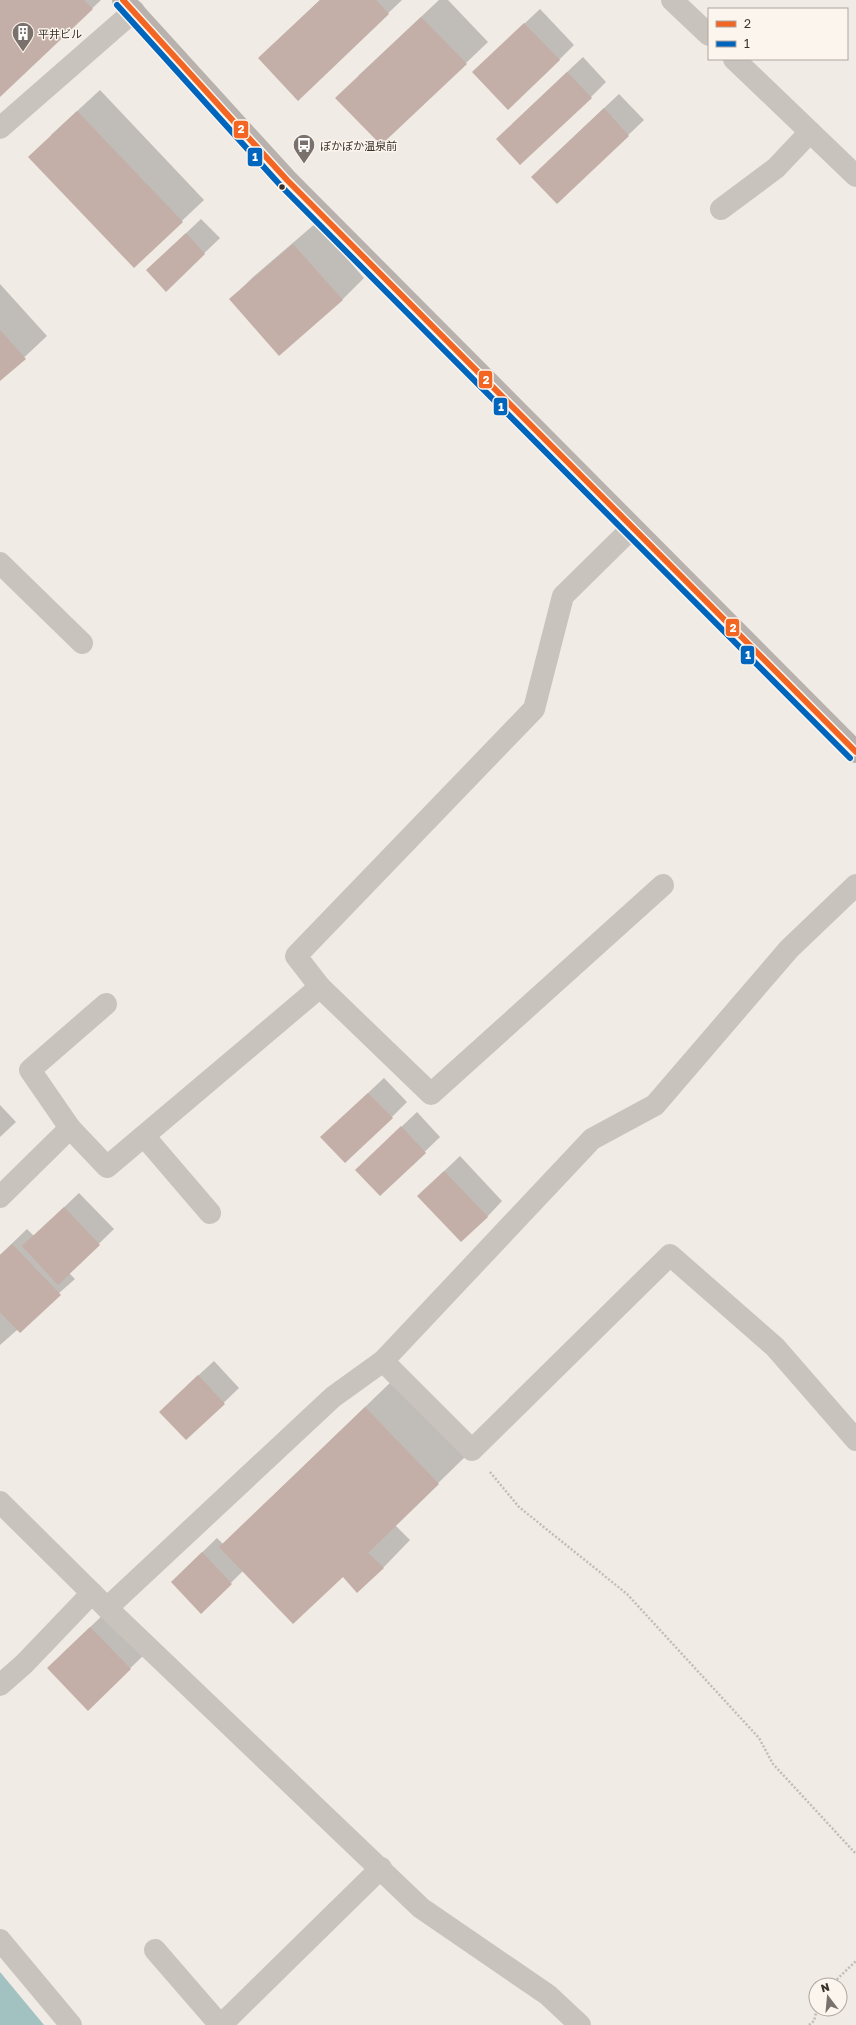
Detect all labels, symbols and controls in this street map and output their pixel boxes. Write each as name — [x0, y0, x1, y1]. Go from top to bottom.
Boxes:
legend — [708, 8, 848, 60]
text: 2 — [744, 16, 751, 31]
building icon: 平井ビル — [10, 20, 36, 53]
place label: 平井ビル — [38, 27, 82, 40]
text: 1 — [744, 36, 750, 51]
line badge: 2 — [233, 120, 249, 139]
text: 2 — [238, 122, 245, 135]
bus stop icon: ぽかぽか温泉前 — [291, 132, 317, 165]
place label: ぽかぽか温泉前 — [320, 139, 397, 152]
line badge: 1 — [247, 147, 263, 167]
text: 1 — [252, 150, 258, 163]
unlabelled marker — [277, 182, 287, 192]
line badge: 2 — [478, 370, 493, 389]
text: 2 — [483, 373, 490, 386]
line badge: 1 — [493, 397, 508, 416]
text: 1 — [498, 400, 504, 413]
line badge: 2 — [725, 618, 740, 637]
text: 2 — [730, 621, 737, 634]
line badge: 1 — [740, 645, 755, 665]
text: 1 — [745, 648, 751, 661]
north arrow — [808, 1977, 848, 2017]
text: N — [819, 1980, 831, 1994]

